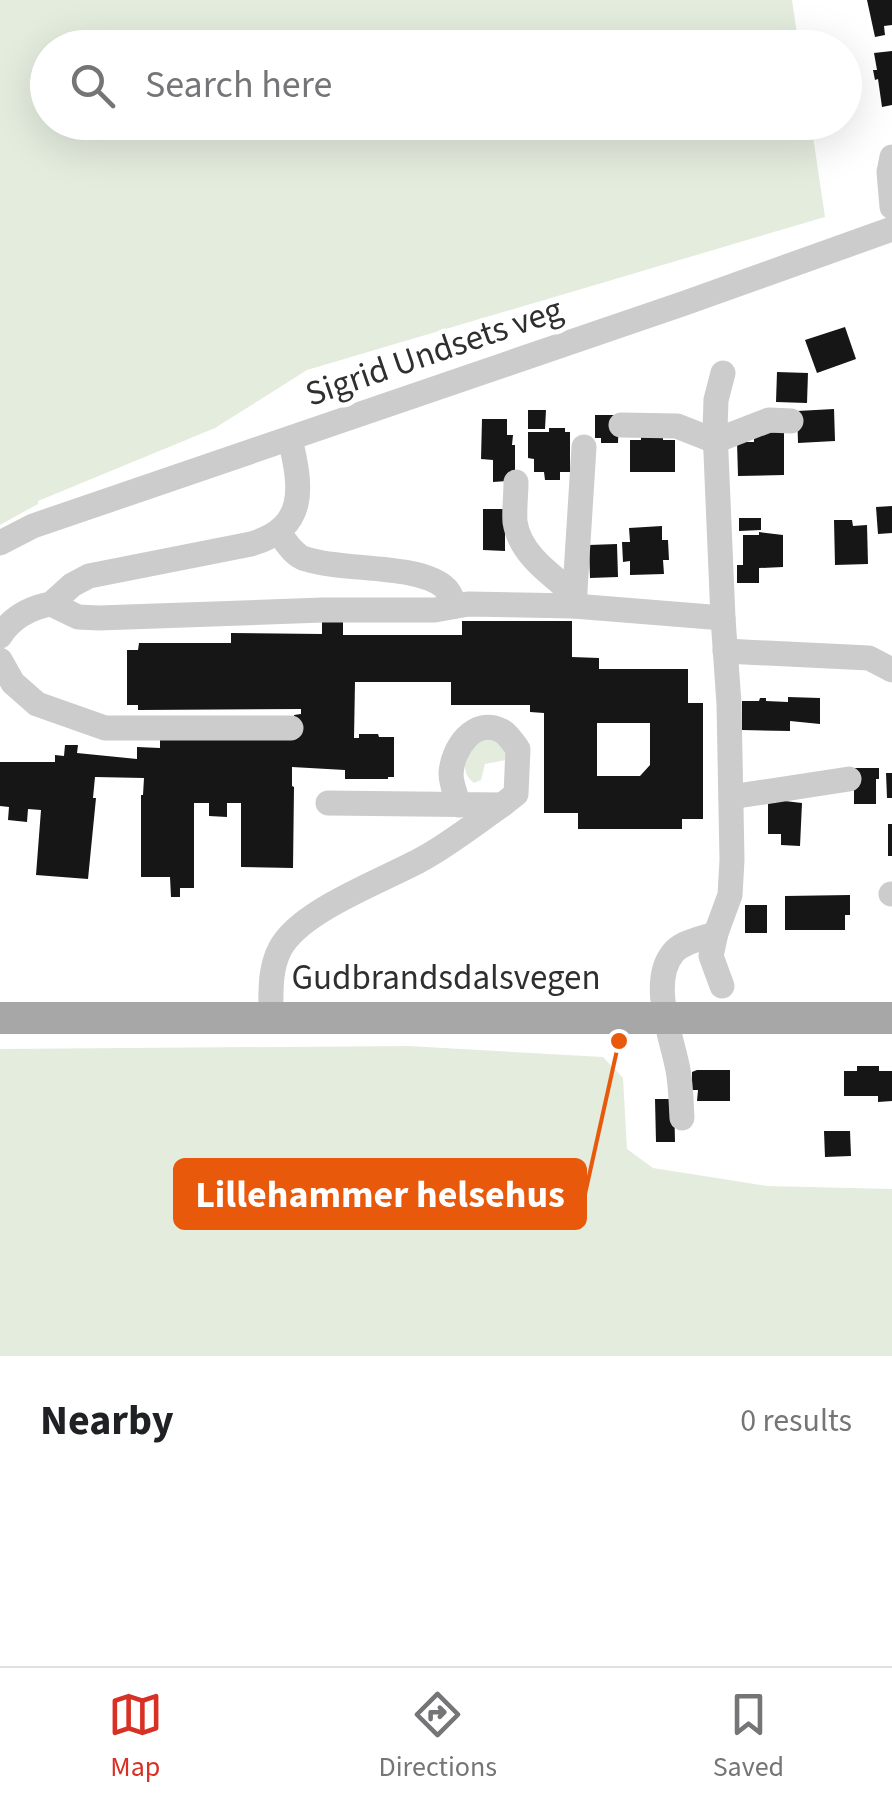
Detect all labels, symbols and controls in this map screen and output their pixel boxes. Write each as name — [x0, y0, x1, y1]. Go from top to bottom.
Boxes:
search box — [30, 30, 862, 140]
icon: search — [65, 58, 120, 113]
text: Search here — [145, 58, 332, 112]
street label: Sigrid Undsets veg — [299, 284, 570, 419]
street label: Gudbrandsdalsvegen — [291, 953, 601, 1003]
callout: Lillehammer helsehus — [175, 1160, 585, 1228]
text: Lillehammer helsehus — [195, 1168, 565, 1222]
text: Nearby — [40, 1391, 174, 1451]
text: 0 results — [740, 1398, 852, 1444]
tab: Map — [108, 1687, 163, 1787]
tab: Directions — [379, 1687, 497, 1787]
tab: Saved — [713, 1687, 784, 1787]

